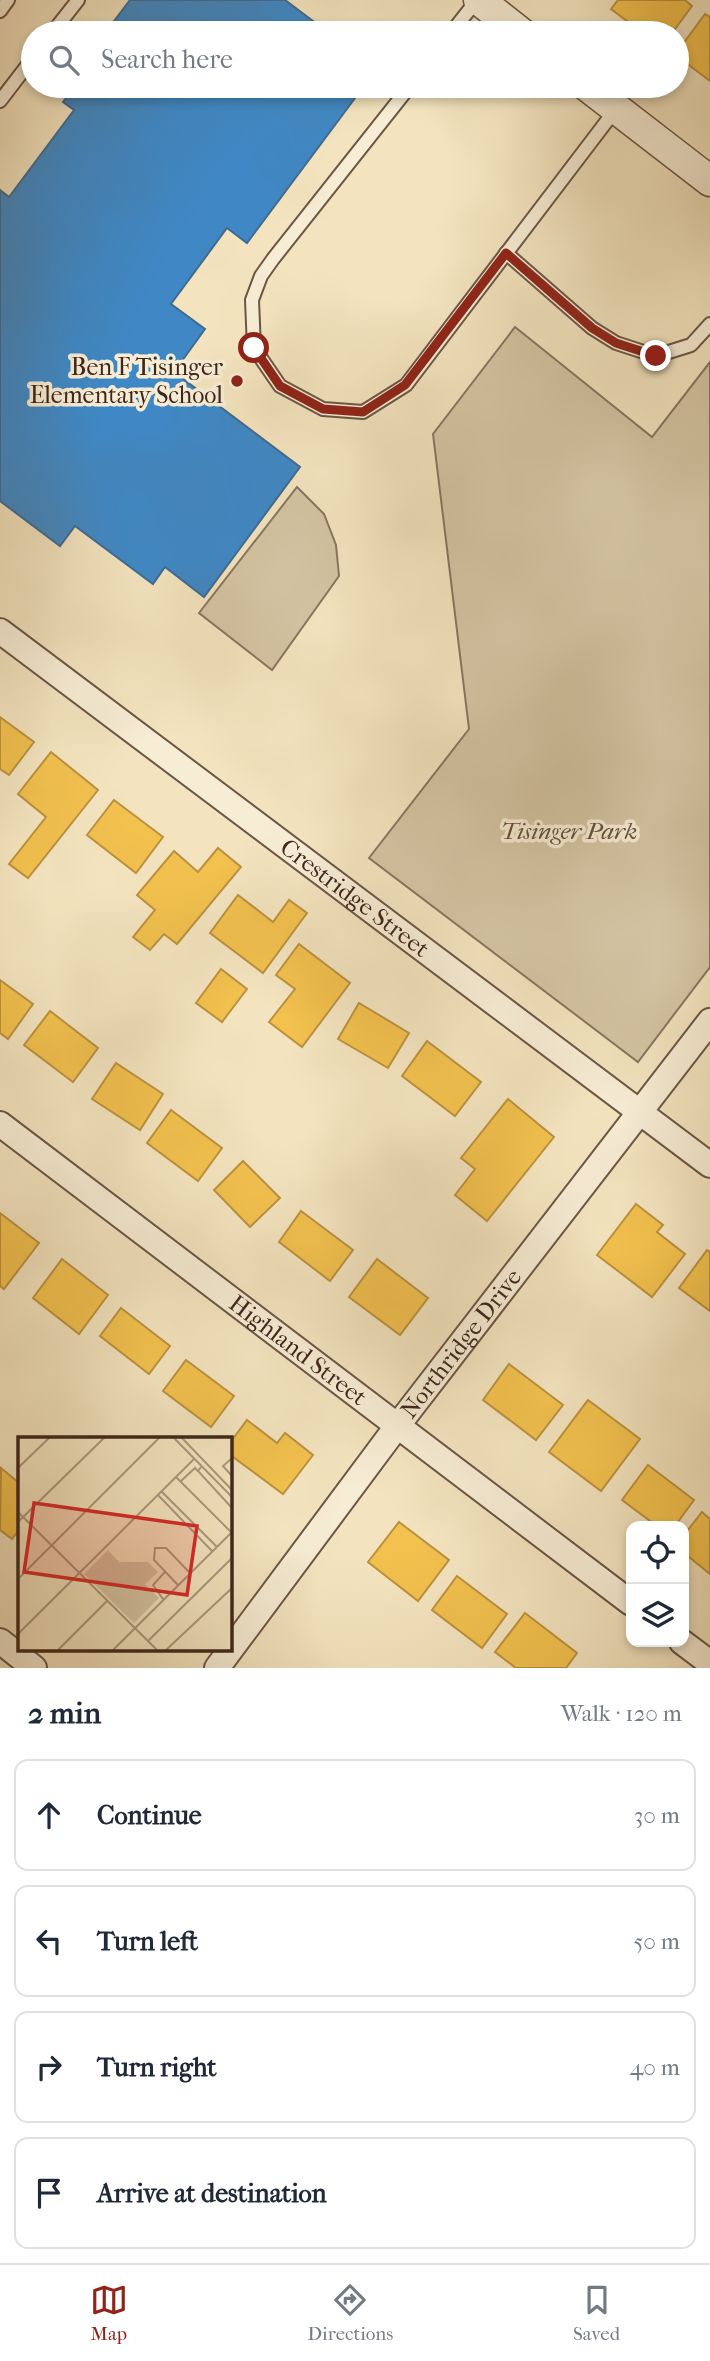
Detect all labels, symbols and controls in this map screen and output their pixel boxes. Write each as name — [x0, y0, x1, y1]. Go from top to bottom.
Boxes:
search box — [21, 21, 689, 98]
icon: search — [45, 41, 83, 79]
text: Search here — [101, 44, 233, 75]
route start — [238, 332, 269, 363]
route end — [640, 340, 671, 371]
place label: Ben F Tisinger Elementary School — [30, 353, 224, 409]
marker: Ben F Tisinger Elementary School — [229, 373, 245, 389]
park label: Tisinger Park — [501, 817, 637, 845]
street label: Crestridge Street — [275, 833, 435, 963]
street label: Northridge Drive — [395, 1263, 527, 1424]
street label: Highland Street — [224, 1289, 373, 1412]
inset map — [18, 1437, 231, 1650]
map controls — [626, 1521, 689, 1647]
button: locate — [626, 1521, 689, 1584]
button: layers — [626, 1584, 689, 1647]
text: 2 min — [28, 1696, 101, 1731]
text: Walk · 120 m — [561, 1700, 682, 1727]
icon: ahead — [30, 1796, 68, 1834]
text: Continue — [97, 1800, 202, 1831]
text: 30 m — [634, 1802, 680, 1829]
icon: left — [30, 1922, 68, 1960]
text: Turn left — [97, 1926, 198, 1957]
text: 50 m — [633, 1928, 680, 1955]
icon: right — [30, 2048, 68, 2086]
text: Turn right — [97, 2052, 217, 2083]
text: 40 m — [630, 2054, 680, 2081]
icon: arrive — [30, 2174, 68, 2212]
text: Arrive at destination — [97, 2178, 327, 2209]
tab: Map — [90, 2281, 128, 2345]
tab: Directions — [308, 2281, 393, 2345]
tab: Saved — [573, 2281, 620, 2345]

